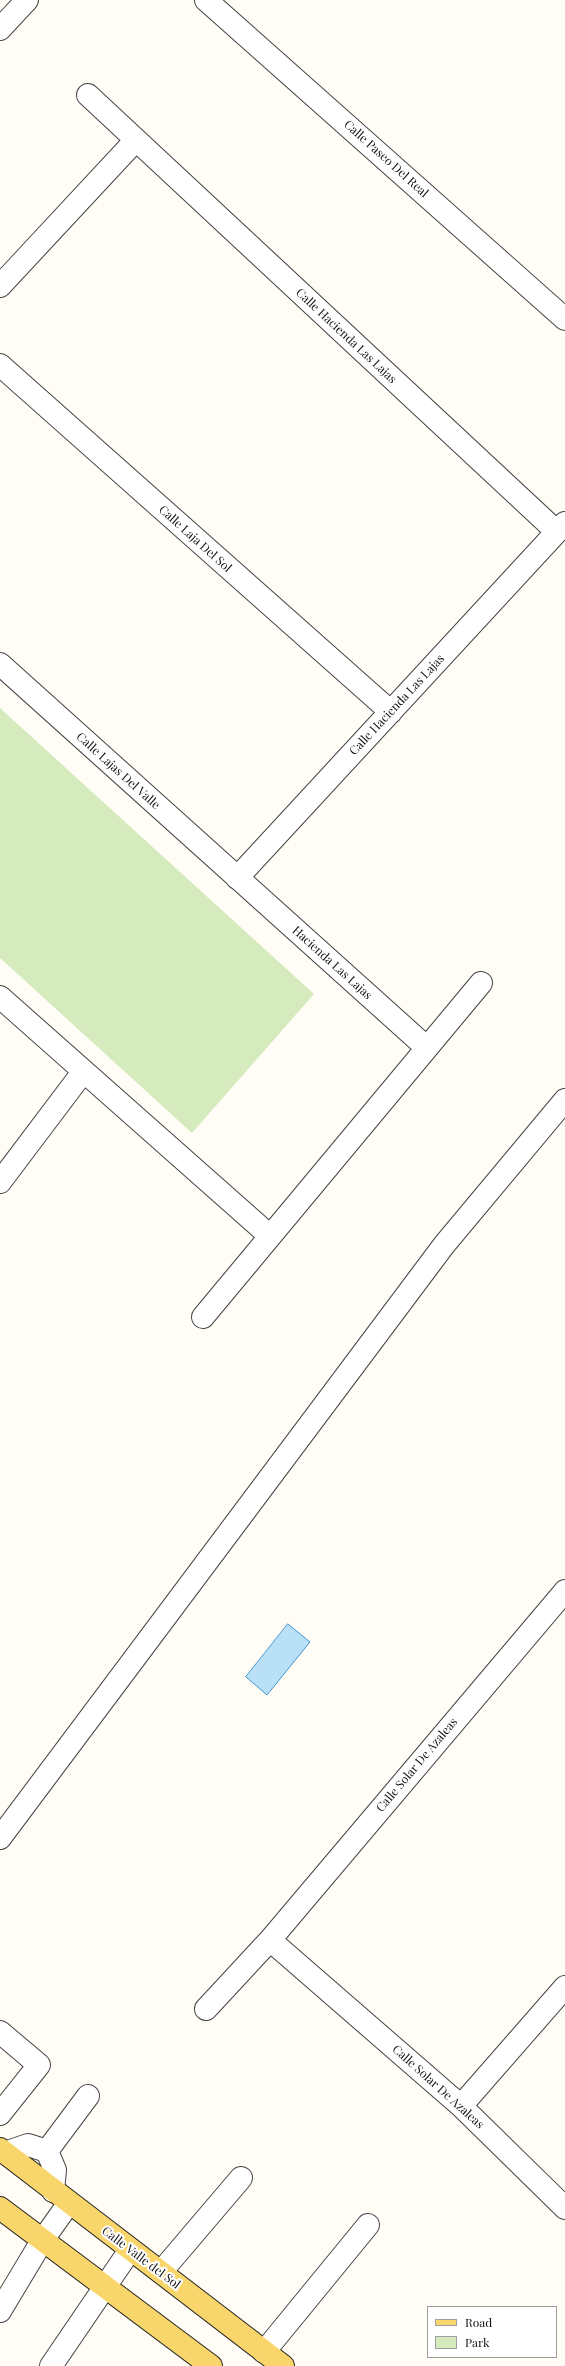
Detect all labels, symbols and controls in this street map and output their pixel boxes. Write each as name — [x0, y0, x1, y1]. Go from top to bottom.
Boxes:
street label: Calle Paseo Del Real — [341, 117, 431, 201]
street label: Calle Hacienda Las Lajas — [293, 286, 399, 386]
street label: Calle Laja Del Sol — [156, 503, 234, 575]
street label: Calle Hacienda Las Lajas — [347, 652, 447, 758]
street label: Calle Lajas Del Valle — [73, 730, 163, 812]
street label: Hacienda Las Lajas — [289, 923, 375, 1003]
street label: Calle Solar De Azaleas — [373, 1715, 461, 1815]
street label: Calle Solar De Azaleas — [389, 2042, 487, 2132]
street label: Calle Valle del Sol — [99, 2224, 183, 2292]
legend — [427, 2306, 557, 2358]
text: Road — [465, 2314, 492, 2330]
text: Park — [465, 2334, 490, 2350]

